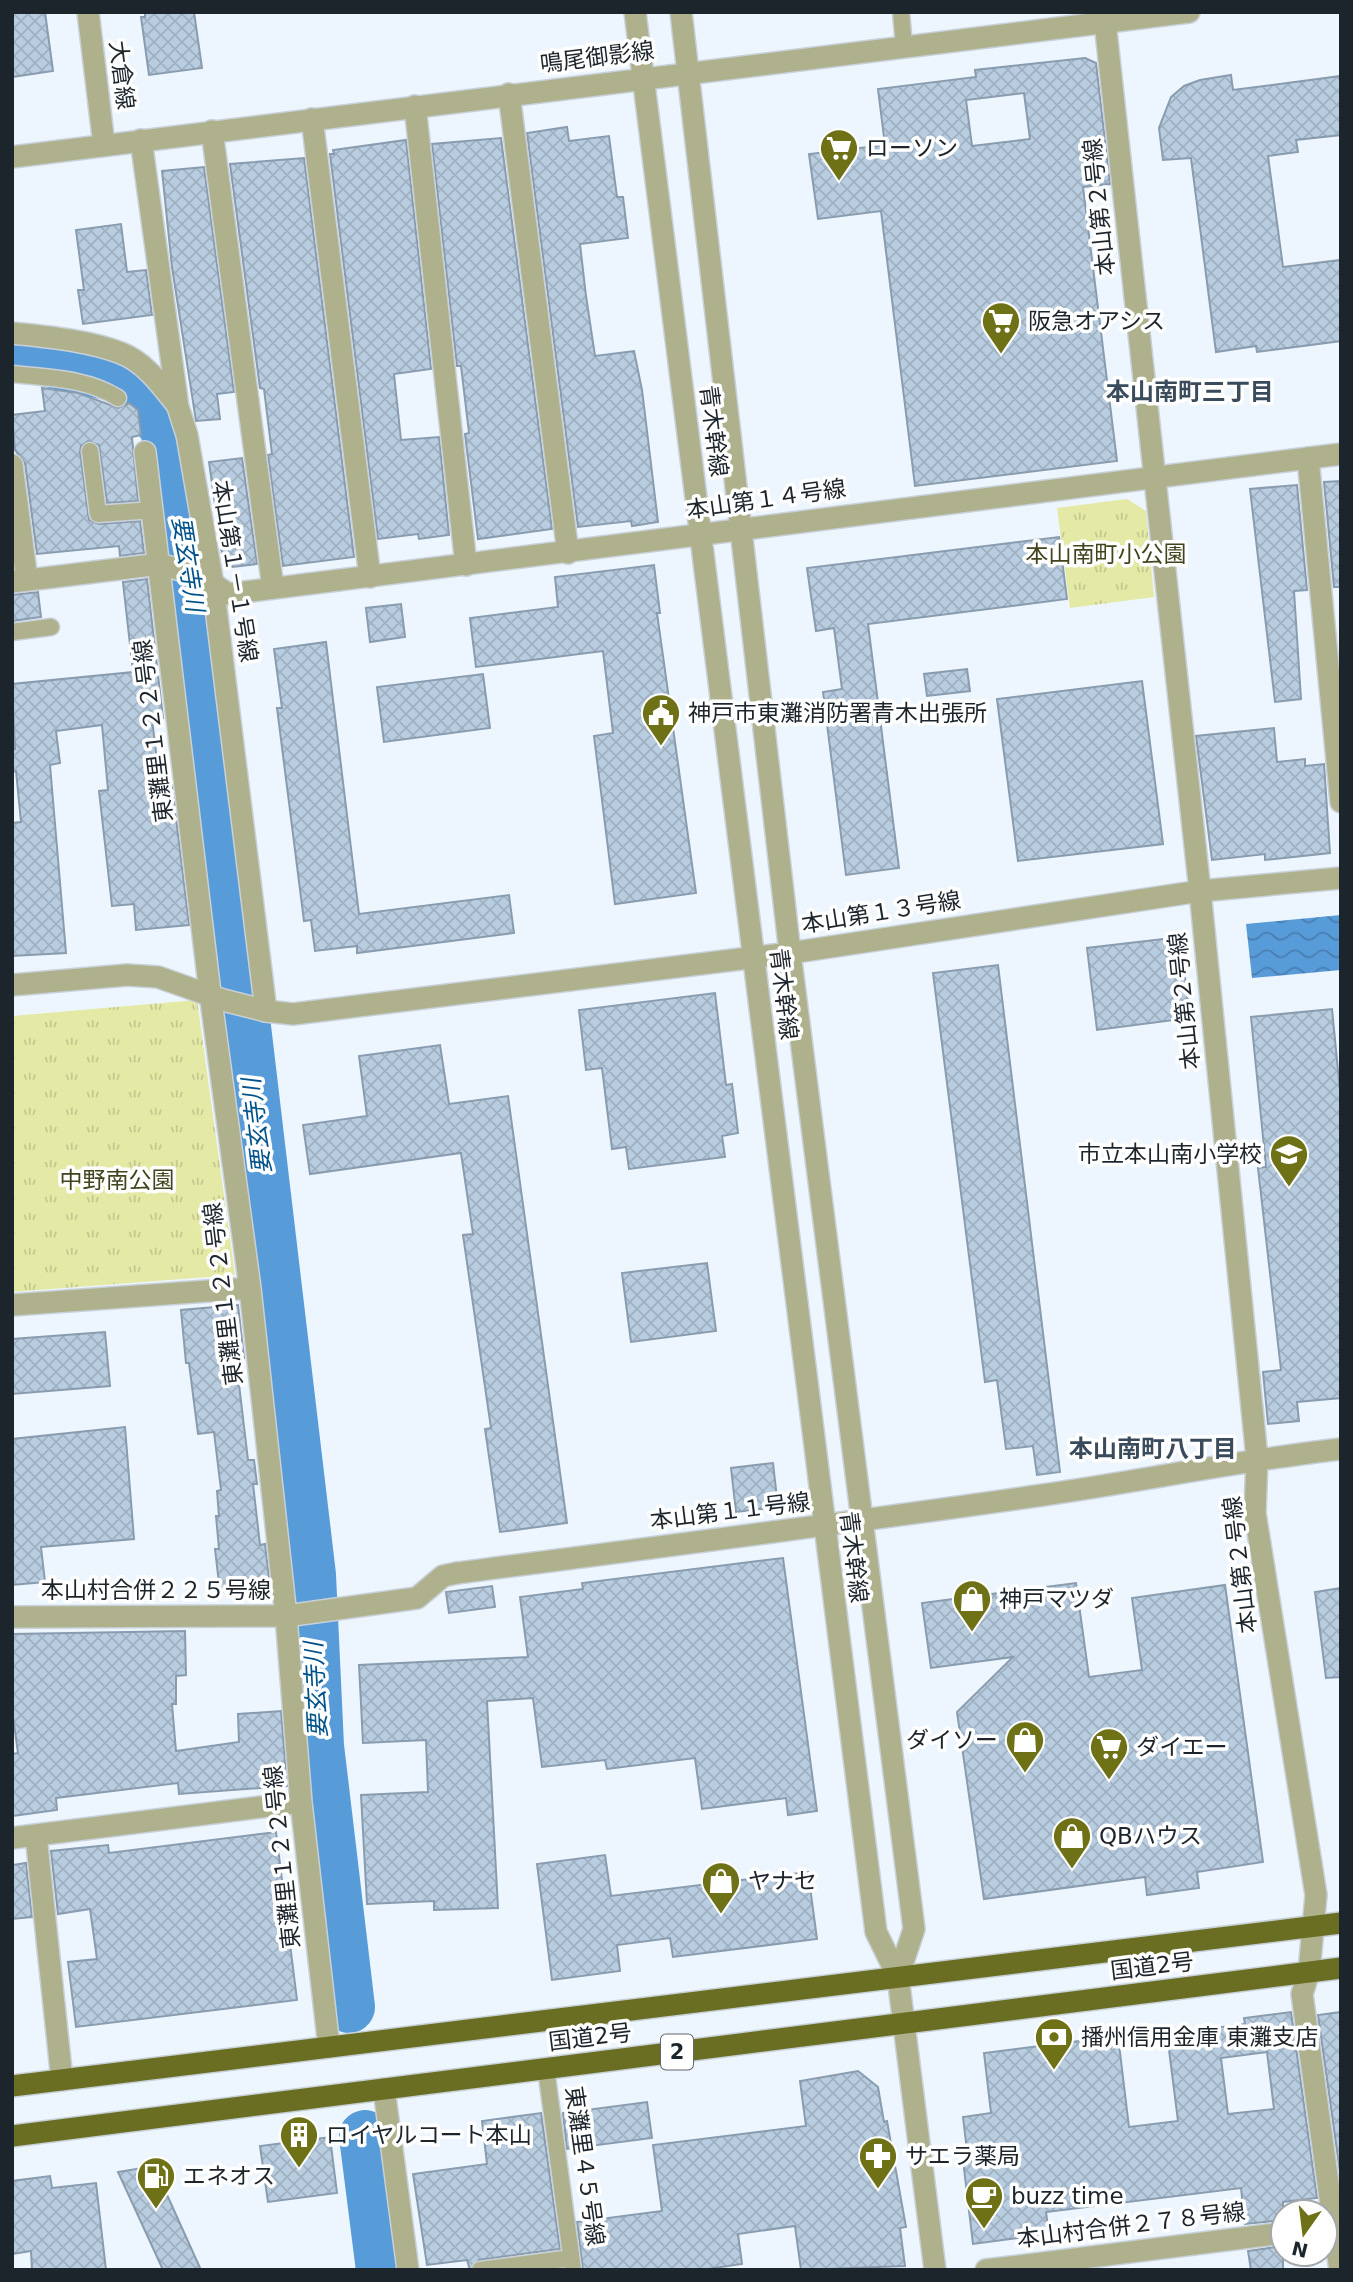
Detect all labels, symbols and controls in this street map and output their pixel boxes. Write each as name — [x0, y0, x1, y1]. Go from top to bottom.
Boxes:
street label: 鳴尾御影線 — [538, 37, 656, 77]
street label: 大倉線 — [105, 39, 139, 111]
supermarket icon: ローソン — [818, 127, 860, 182]
place label: ローソン — [866, 135, 958, 161]
street label: 本山第２号線 — [1079, 137, 1119, 277]
supermarket icon: 阪急オアシス — [980, 300, 1022, 355]
place label: 阪急オアシス — [1028, 308, 1165, 334]
district label: 本山南町三丁目 — [1106, 378, 1274, 406]
street label: 青木幹線 — [695, 384, 733, 478]
street label: 本山第１４号線 — [684, 475, 848, 523]
street label: 本山第１－１号線 — [208, 478, 262, 664]
water label: 要玄寺川 — [167, 514, 210, 617]
park label: 本山南町小公園 — [1026, 541, 1187, 567]
street label: 東灘里１２２号線 — [129, 638, 177, 824]
public building icon: 神戸市東灘消防署青木出張所 — [640, 692, 682, 747]
place label: 神戸市東灘消防署青木出張所 — [688, 700, 987, 726]
street label: 本山第１３号線 — [799, 887, 963, 937]
street label: 本山第２号線 — [1164, 931, 1204, 1071]
street label: 青木幹線 — [765, 947, 803, 1041]
water label: 要玄寺川 — [237, 1074, 277, 1175]
school or university icon: 市立本山南小学校 — [1268, 1133, 1310, 1188]
place label: 市立本山南小学校 — [1078, 1141, 1262, 1167]
park label: 中野南公園 — [60, 1167, 175, 1193]
street label: 東灘里１２２号線 — [199, 1201, 247, 1387]
district label: 本山南町八丁目 — [1069, 1435, 1237, 1463]
street label: 本山第１１号線 — [649, 1488, 811, 1534]
street label: 本山第２号線 — [1219, 1495, 1261, 1635]
street label: 青木幹線 — [835, 1510, 873, 1604]
street label: 本山村合併２２５号線 — [41, 1577, 271, 1603]
shop icon: 神戸マツダ — [951, 1578, 993, 1633]
place label: 神戸マツダ — [999, 1586, 1114, 1612]
water label: 要玄寺川 — [299, 1638, 332, 1739]
shop icon: ダイソー — [1004, 1719, 1046, 1774]
supermarket icon: ダイエー — [1088, 1726, 1130, 1781]
place label: ダイソー — [906, 1727, 998, 1753]
place label: ダイエー — [1136, 1734, 1228, 1760]
street label: 東灘里１２２号線 — [259, 1764, 305, 1950]
shop icon: QBハウス — [1051, 1815, 1093, 1870]
place label: QBハウス — [1099, 1823, 1202, 1849]
shop icon: ヤナセ — [700, 1860, 742, 1915]
place label: ヤナセ — [748, 1868, 817, 1894]
street label: 国道2号 — [1109, 1948, 1195, 1984]
bank icon: 播州信用金庫 東灘支店 — [1033, 2016, 1075, 2071]
street label: 国道2号 — [547, 2019, 633, 2055]
place label: 播州信用金庫 東灘支店 — [1081, 2024, 1318, 2050]
road number: 2 — [661, 2035, 693, 2070]
street label: 東灘里４５号線 — [561, 2084, 609, 2248]
building icon: ロイヤルコート本山 — [278, 2114, 320, 2169]
place label: ロイヤルコート本山 — [326, 2122, 532, 2148]
pharmacy icon: サエラ薬局 — [857, 2135, 899, 2190]
place label: サエラ薬局 — [905, 2143, 1020, 2169]
fuel station icon: エネオス — [135, 2155, 177, 2210]
place label: エネオス — [183, 2163, 275, 2189]
cafe icon: buzz time — [963, 2175, 1005, 2230]
place label: buzz time — [1011, 2183, 1124, 2209]
street label: 本山村合併２７８号線 — [1015, 2198, 1247, 2252]
north arrow — [1269, 2198, 1339, 2268]
text: N — [1290, 2237, 1310, 2262]

